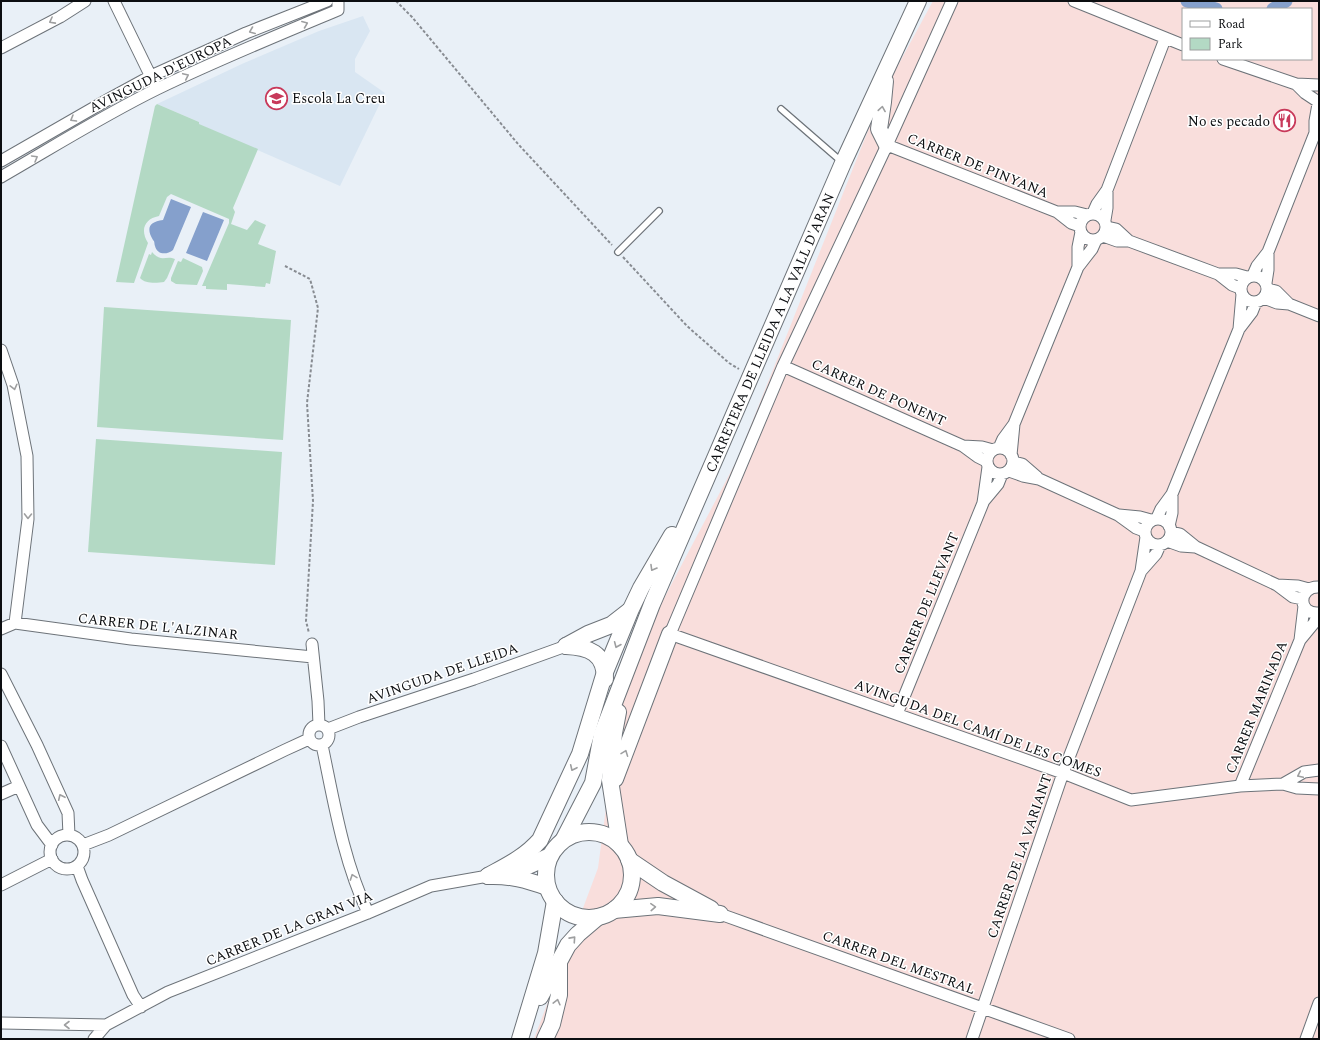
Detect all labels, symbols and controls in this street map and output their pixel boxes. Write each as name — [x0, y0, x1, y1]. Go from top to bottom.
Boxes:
legend — [1182, 8, 1312, 60]
text: Road — [1218, 15, 1245, 34]
one-way arrow — [49, 16, 56, 24]
one-way arrow — [301, 21, 309, 29]
one-way arrow — [248, 26, 255, 34]
street label: AVINGUDA D'EUROPA — [85, 31, 236, 118]
text: Park — [1218, 35, 1243, 54]
one-way arrow — [182, 73, 189, 81]
school or university icon: Escola La Creu — [263, 85, 289, 111]
place label: Escola La Creu — [292, 88, 386, 109]
one-way arrow — [877, 106, 886, 112]
restaurant icon: No es pecado — [1272, 108, 1298, 134]
place label: No es pecado — [1188, 111, 1270, 132]
one-way arrow — [69, 115, 77, 122]
street label: CARRER DE PINYANA — [904, 128, 1052, 204]
one-way arrow — [31, 155, 38, 162]
street label: CARRETERA DE LLEIDA A LA VALL D'ARAN — [700, 189, 840, 476]
street label: CARRER DE PONENT — [808, 353, 949, 432]
one-way arrow — [9, 384, 17, 391]
one-way arrow — [24, 513, 32, 519]
street label: CARRER DE LLEVANT — [888, 529, 964, 677]
one-way arrow — [650, 564, 658, 571]
street label: CARRER DE L'ALZINAR — [77, 608, 240, 645]
street label: AVINGUDA DE LLEIDA — [363, 637, 521, 709]
street label: CARRER MARINADA — [1220, 637, 1293, 777]
one-way arrow — [613, 642, 621, 649]
street label: AVINGUDA DEL CAMÍ DE LES COMES — [851, 674, 1104, 783]
one-way arrow — [620, 750, 628, 757]
one-way arrow — [570, 763, 578, 771]
one-way arrow — [1297, 770, 1305, 778]
street label: CARRER DE LA VARIANT — [981, 771, 1057, 941]
one-way arrow — [58, 794, 66, 802]
one-way arrow — [350, 873, 358, 880]
street label: CARRER DE LA GRAN VIA — [203, 885, 376, 972]
one-way arrow — [650, 903, 656, 911]
street label: CARRER DEL MESTRAL — [820, 925, 978, 1000]
one-way arrow — [569, 936, 576, 944]
one-way arrow — [553, 999, 561, 1006]
one-way arrow — [64, 1021, 70, 1029]

